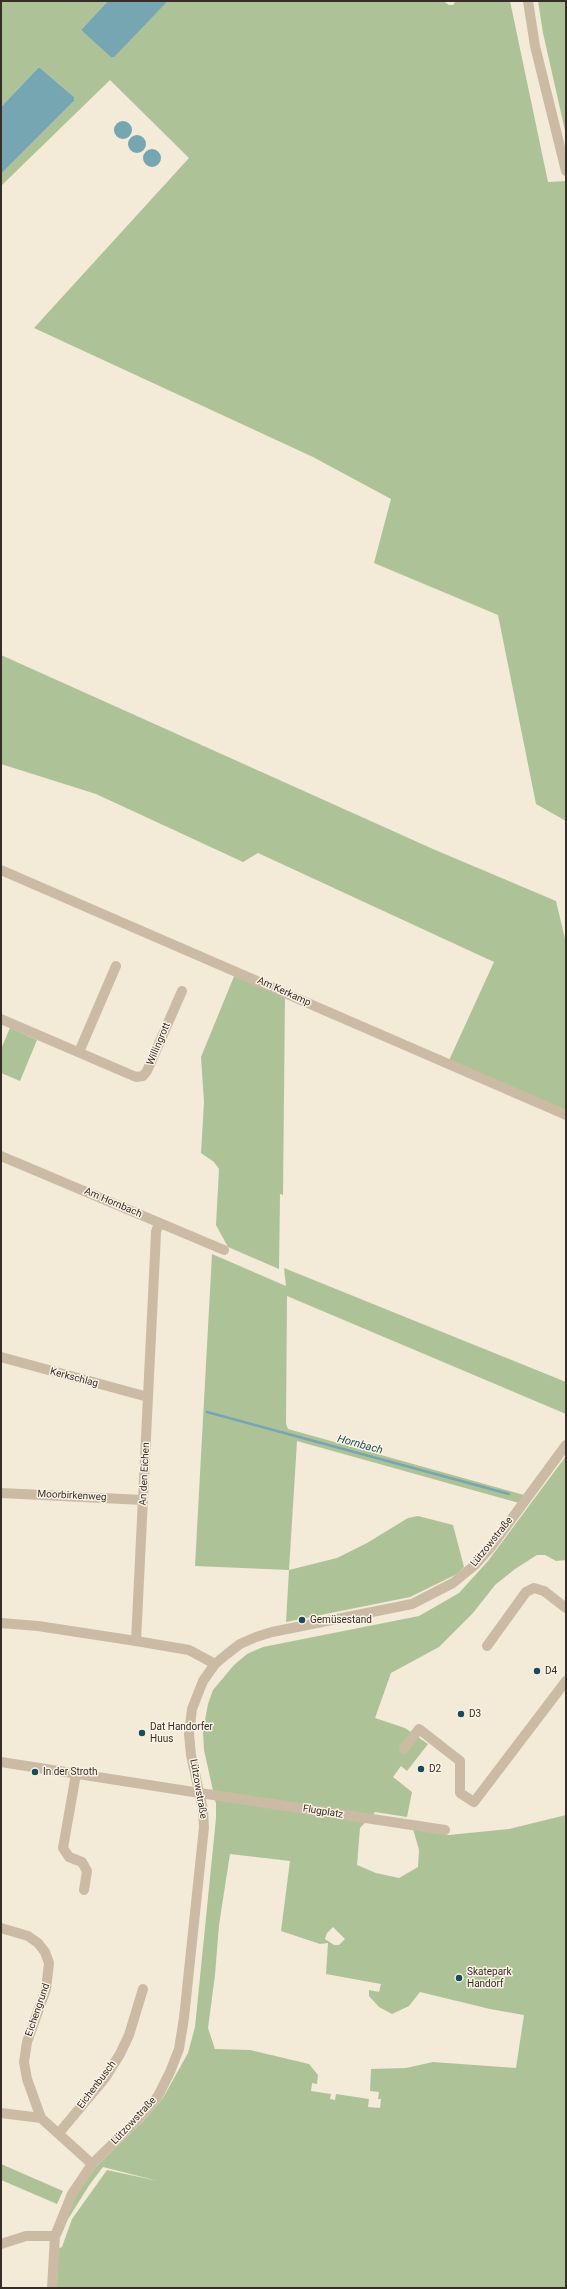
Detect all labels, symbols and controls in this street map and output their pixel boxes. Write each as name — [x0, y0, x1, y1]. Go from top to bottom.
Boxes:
street label: Am Kerkamp — [255, 975, 313, 1009]
street label: Willingrott — [145, 1021, 173, 1067]
street label: Am Hornbach — [82, 1185, 144, 1221]
street label: Kerkschlag — [49, 1366, 99, 1390]
water label: Hornbach — [336, 1433, 384, 1457]
street label: An den Eichen — [137, 1442, 153, 1506]
street label: Moorbirkenweg — [37, 1488, 107, 1504]
street label: Lützowstraße — [468, 1515, 516, 1569]
place label: Gemüsestand — [310, 1614, 372, 1626]
marker: Gemüsestand — [297, 1615, 307, 1625]
place label: D4 — [545, 1665, 557, 1677]
marker: D4 — [532, 1666, 542, 1676]
place label: D3 — [469, 1708, 481, 1720]
marker: D3 — [456, 1709, 466, 1719]
place label: Dat Handorfer Huus — [150, 1721, 213, 1744]
marker: Dat Handorfer Huus — [137, 1728, 147, 1738]
street label: Lützowstraße — [187, 1758, 209, 1820]
place label: D2 — [429, 1763, 441, 1775]
marker: D2 — [416, 1764, 426, 1774]
place label: In der Stroth — [43, 1766, 98, 1778]
marker: In der Stroth — [30, 1767, 40, 1777]
street label: Flugplatz — [302, 1803, 344, 1821]
place label: Skatepark Handorf — [467, 1966, 512, 1990]
marker: Skatepark Handorf — [454, 1973, 464, 1983]
street label: Eichengrund — [23, 1982, 53, 2038]
street label: Eichenbusch — [75, 2059, 119, 2111]
street label: Lützowstraße — [109, 2095, 159, 2147]

